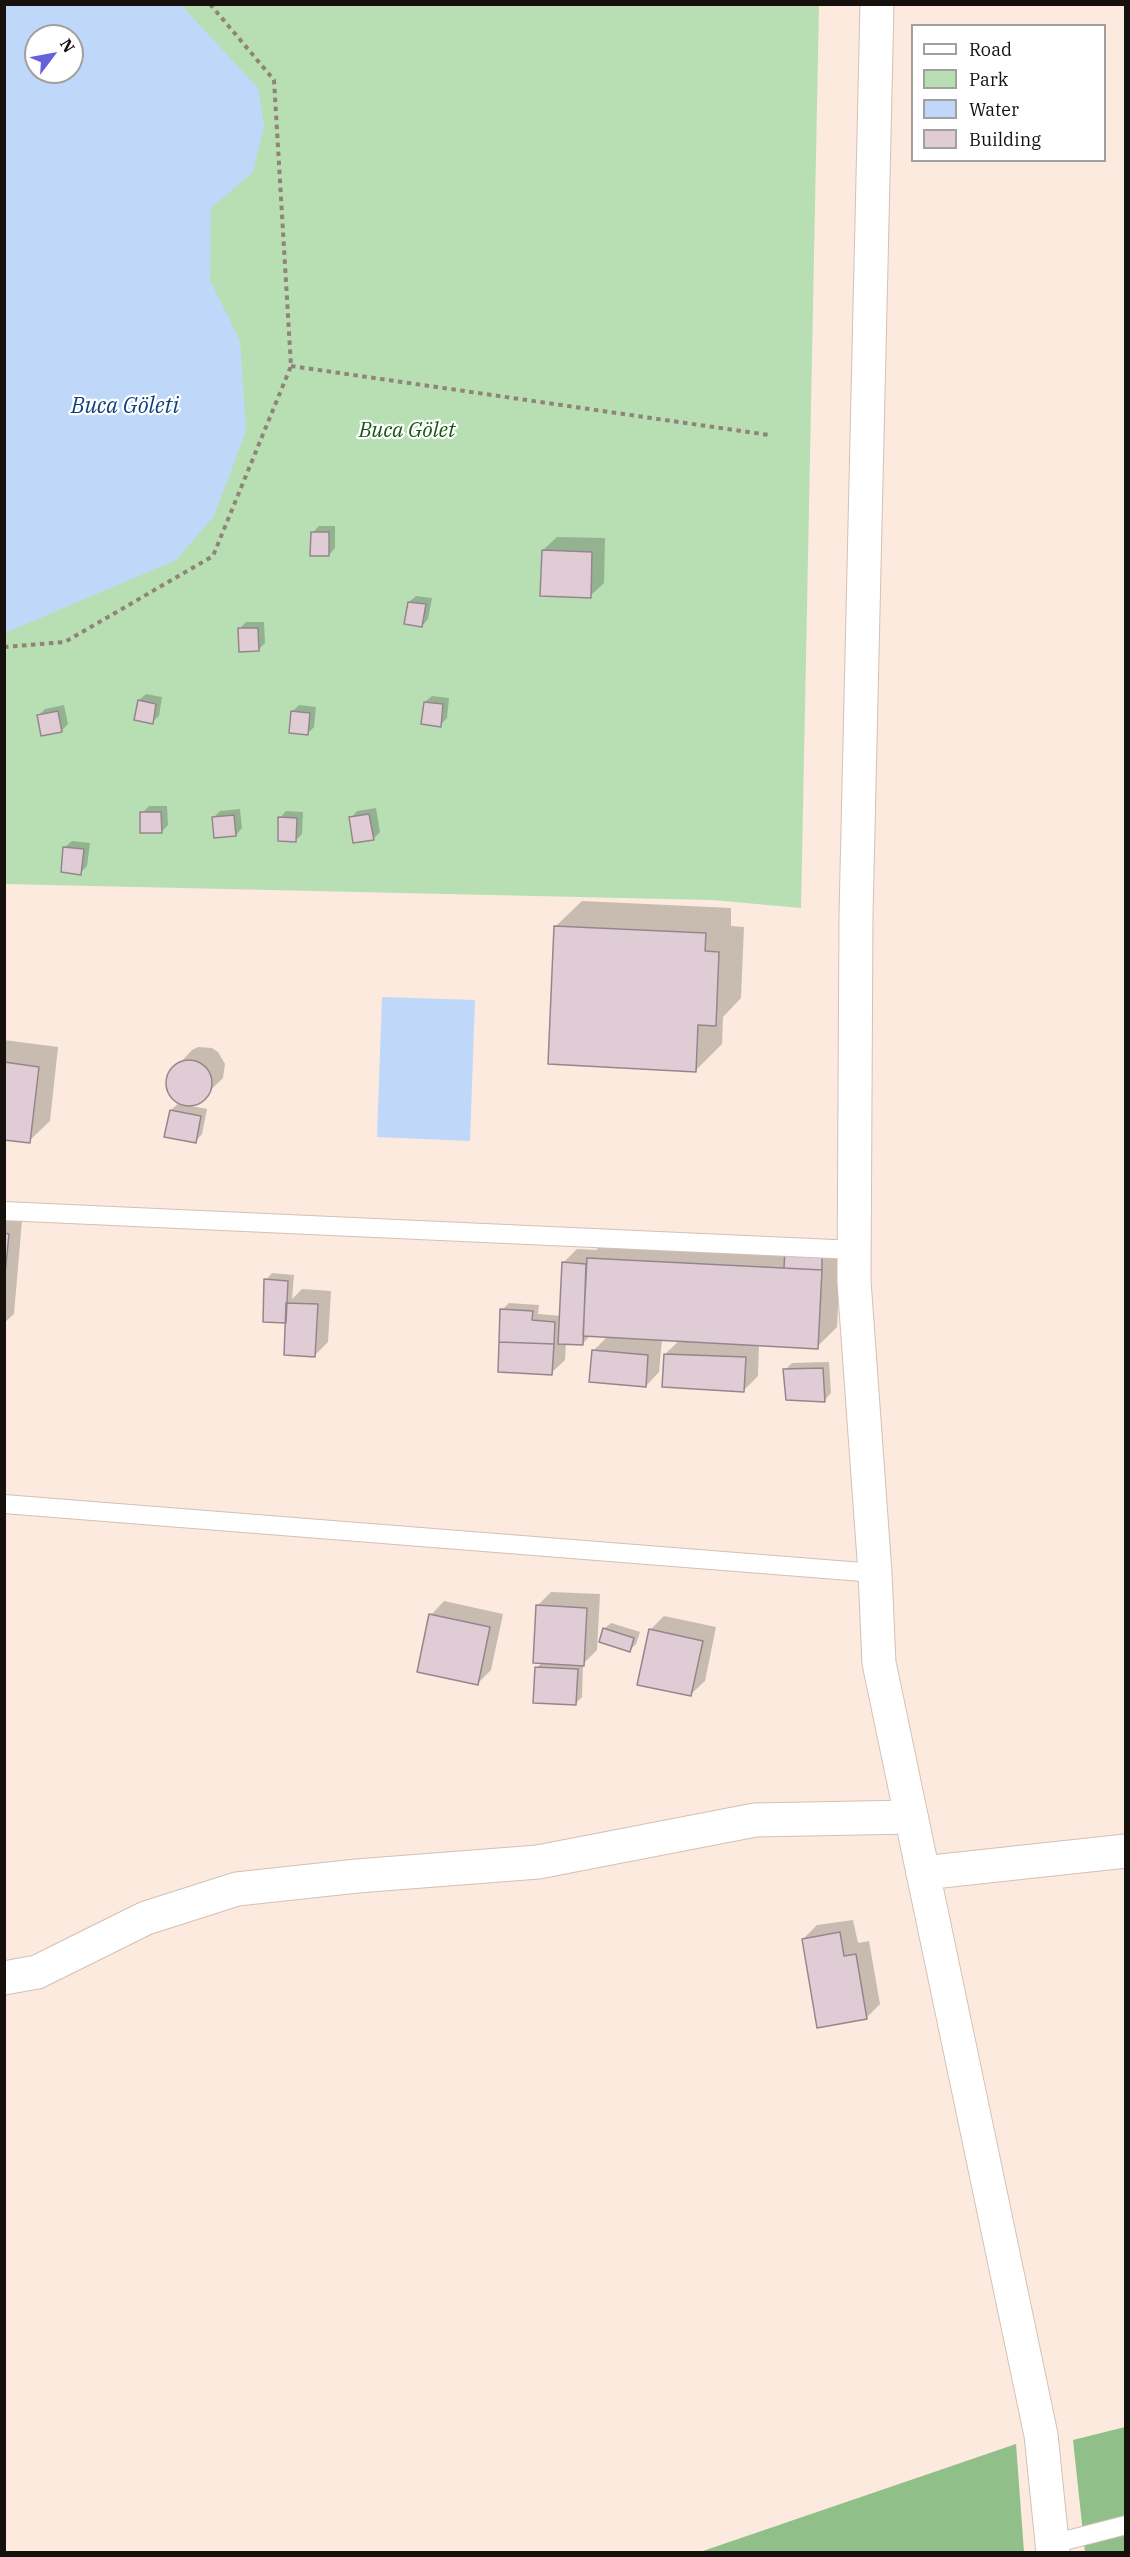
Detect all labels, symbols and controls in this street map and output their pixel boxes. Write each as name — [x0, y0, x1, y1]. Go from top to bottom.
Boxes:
north arrow — [24, 24, 84, 84]
legend — [911, 24, 1106, 162]
text: N — [56, 35, 79, 56]
text: Road — [969, 38, 1012, 61]
text: Park — [969, 68, 1008, 91]
text: Water — [969, 98, 1019, 121]
text: Building — [969, 128, 1041, 151]
water label: Buca Göleti — [71, 394, 179, 420]
park label: Buca Gölet — [359, 418, 455, 444]

